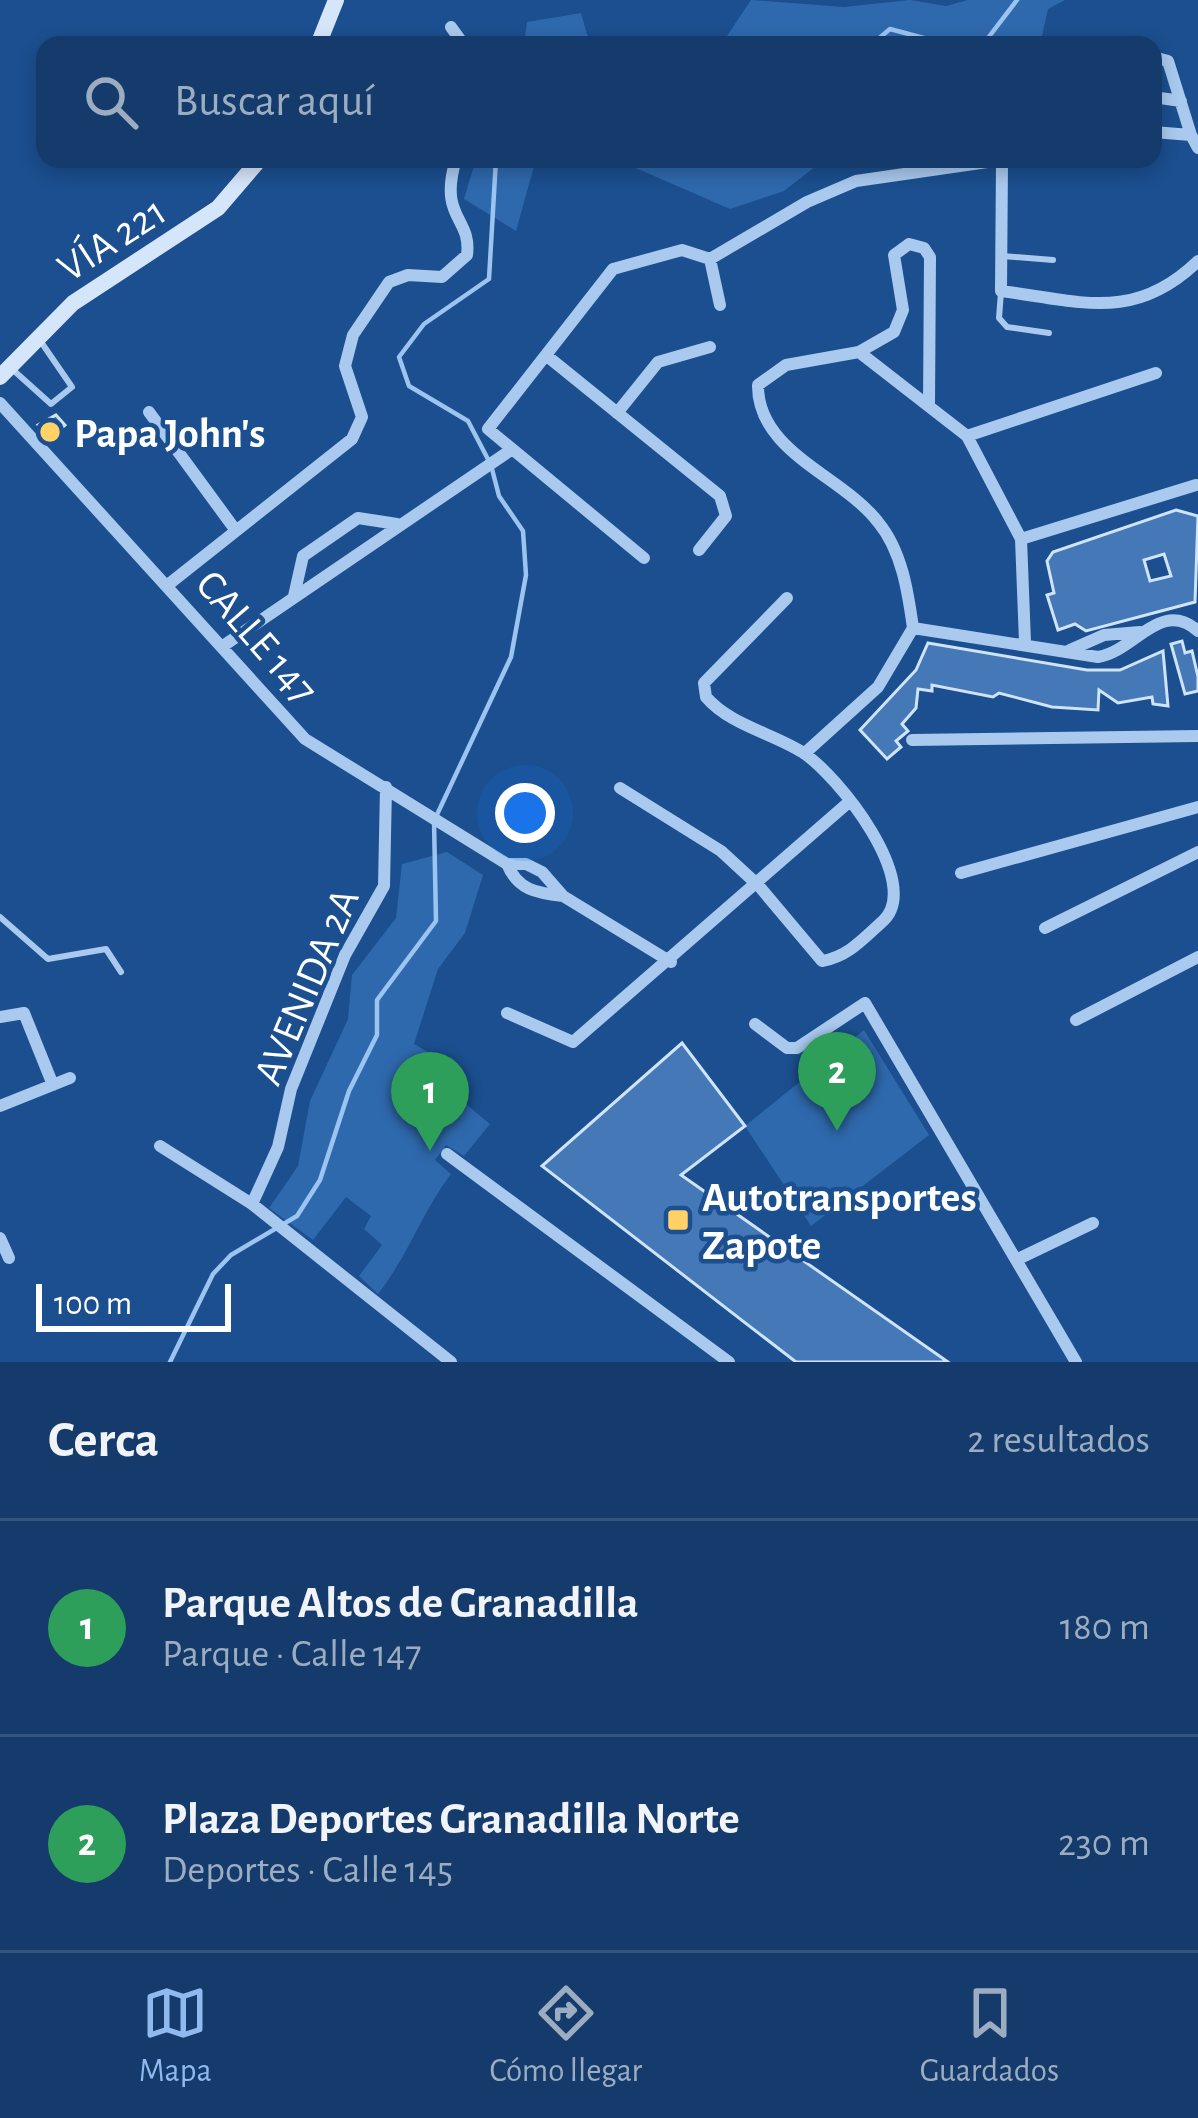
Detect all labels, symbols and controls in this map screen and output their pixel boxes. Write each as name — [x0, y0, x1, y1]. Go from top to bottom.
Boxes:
search box — [36, 36, 1162, 168]
icon: search — [78, 69, 144, 135]
text: Buscar aquí — [174, 79, 374, 124]
street label: VÍA 221 — [49, 186, 173, 290]
place label: Papa John's — [74, 413, 265, 455]
marker: Papa John's — [37, 419, 63, 445]
street label: CALLE 147 — [188, 563, 325, 712]
your location — [495, 783, 555, 843]
street label: AVENIDA 2A — [247, 883, 367, 1091]
pin: 2 — [798, 1032, 876, 1131]
pin: 1 — [391, 1052, 469, 1151]
place label: Autotransportes Zapote — [702, 1177, 977, 1267]
marker: Autotransportes Zapote — [665, 1207, 691, 1233]
scale bar — [36, 1278, 231, 1331]
text: 100 m — [54, 1288, 132, 1321]
text: Cerca — [48, 1415, 159, 1466]
text: 2 resultados — [967, 1421, 1150, 1460]
text: Parque Altos de Granadilla — [162, 1581, 639, 1626]
text: 1 — [80, 1608, 94, 1647]
text: 180 m — [1060, 1608, 1150, 1647]
text: Parque · Calle 147 — [162, 1635, 421, 1674]
text: Plaza Deportes Granadilla Norte — [162, 1797, 740, 1842]
text: 2 — [78, 1824, 96, 1863]
text: 230 m — [1058, 1824, 1150, 1863]
text: Deportes · Calle 145 — [162, 1851, 453, 1890]
tab: Mapa — [139, 1980, 212, 2092]
tab: Cómo llegar — [489, 1980, 642, 2092]
tab: Guardados — [920, 1980, 1059, 2092]

